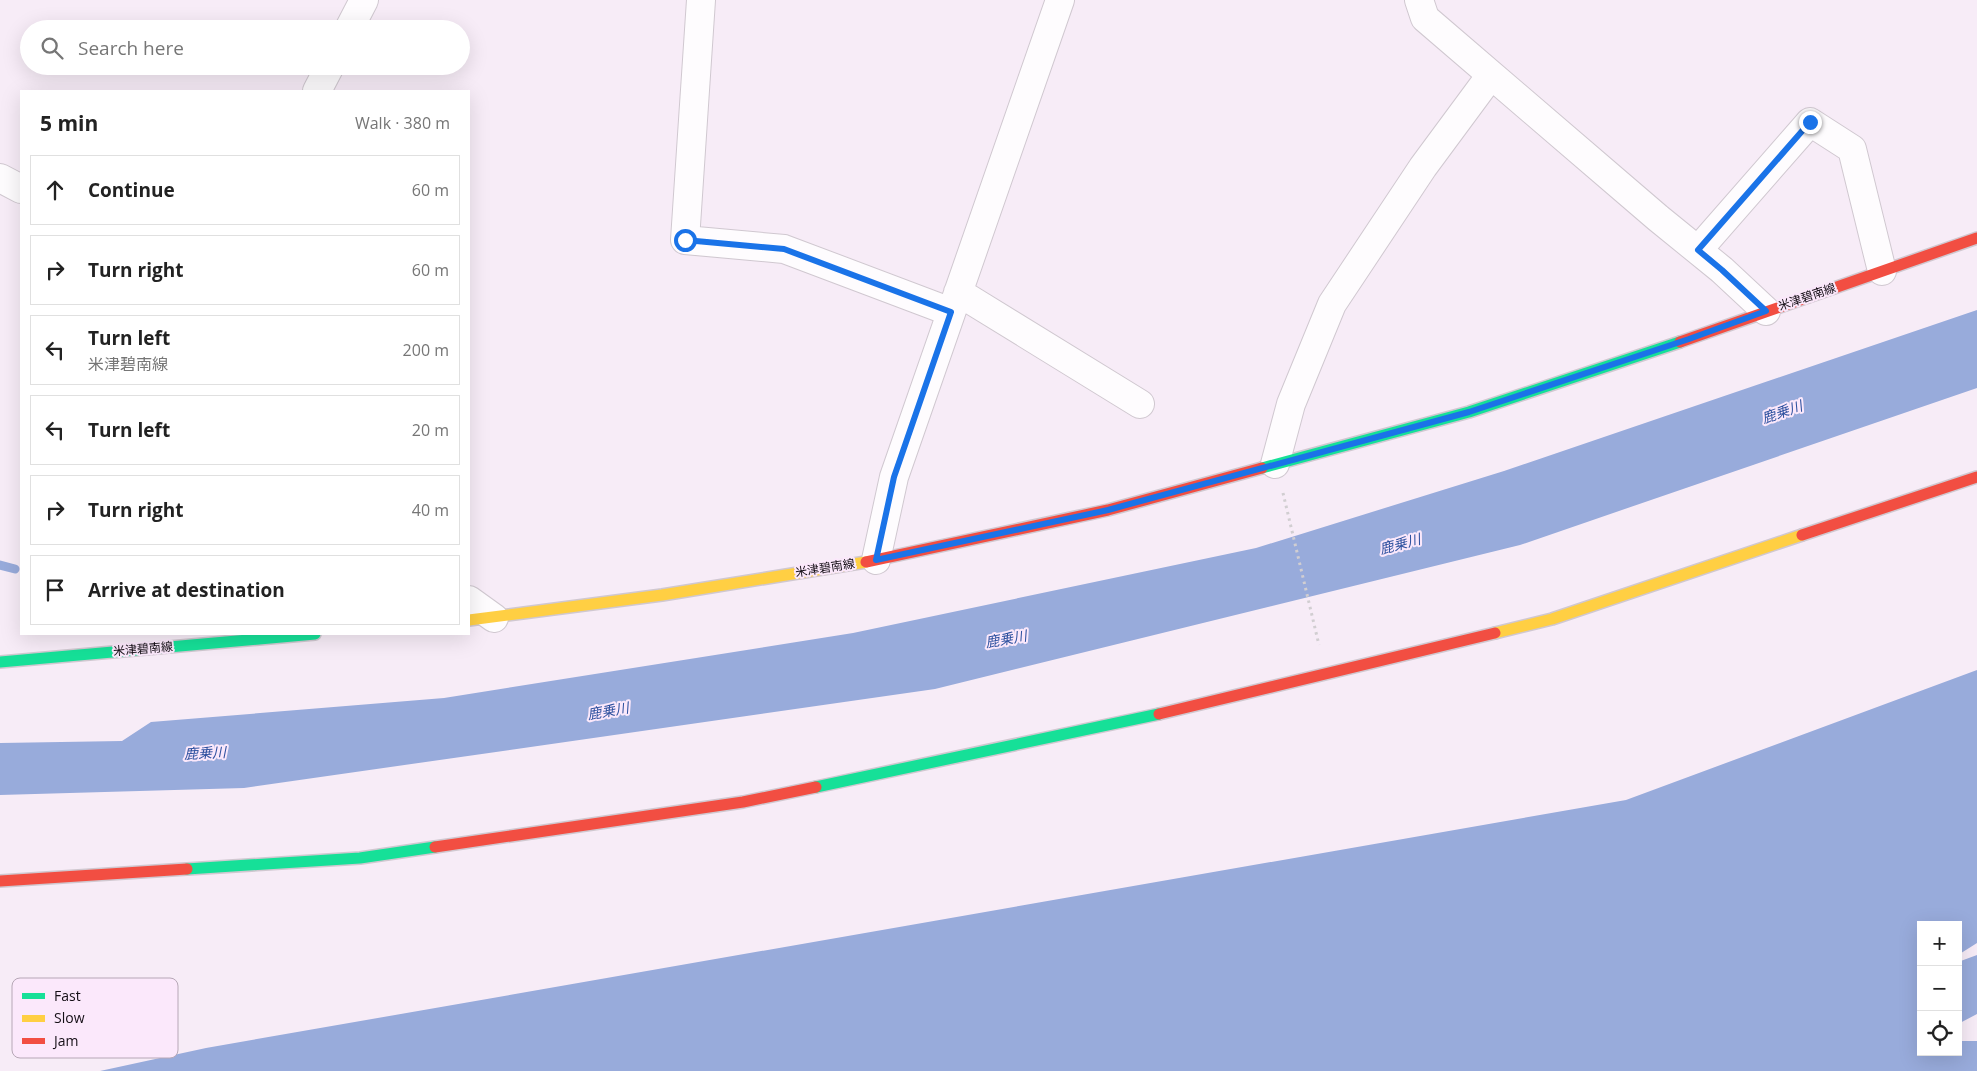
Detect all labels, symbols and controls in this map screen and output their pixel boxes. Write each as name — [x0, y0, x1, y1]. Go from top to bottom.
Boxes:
search box — [20, 20, 470, 75]
icon: search — [38, 34, 66, 62]
text: Search here — [78, 35, 184, 61]
text: 5 min — [40, 109, 98, 137]
route end — [1799, 111, 1822, 134]
text: Walk · 380 m — [355, 112, 450, 134]
icon: ahead — [41, 176, 69, 204]
text: Continue — [88, 177, 175, 203]
text: 60 m — [412, 179, 449, 201]
route start — [674, 229, 697, 252]
icon: right — [41, 256, 69, 284]
text: Turn right — [88, 257, 183, 283]
text: 60 m — [412, 259, 449, 281]
street label: 米津碧南線 — [1776, 279, 1838, 314]
text: Turn left — [88, 325, 170, 351]
icon: left — [41, 336, 69, 364]
text: 200 m — [403, 339, 449, 361]
text: 米津碧南線 — [88, 353, 168, 375]
water label: 鹿乗川 — [1759, 395, 1807, 427]
icon: left — [41, 416, 69, 444]
text: Turn left — [88, 417, 170, 443]
text: 20 m — [412, 419, 449, 441]
icon: right — [41, 496, 69, 524]
text: Turn right — [88, 497, 183, 523]
text: 40 m — [412, 499, 449, 521]
water label: 鹿乗川 — [1377, 528, 1425, 558]
street label: 米津碧南線 — [794, 554, 856, 581]
icon: arrive — [41, 576, 69, 604]
text: Arrive at destination — [88, 577, 285, 603]
water label: 鹿乗川 — [984, 625, 1030, 652]
street label: 米津碧南線 — [112, 637, 174, 660]
water label: 鹿乗川 — [586, 697, 632, 724]
water label: 鹿乗川 — [184, 742, 228, 763]
map controls — [1917, 921, 1962, 1056]
button: + — [1917, 921, 1962, 966]
button: − — [1917, 966, 1962, 1011]
legend — [12, 978, 178, 1058]
text: Fast — [54, 986, 81, 1005]
text: Slow — [54, 1008, 85, 1027]
button: locate — [1917, 1011, 1962, 1056]
text: Jam — [52, 1031, 79, 1050]

